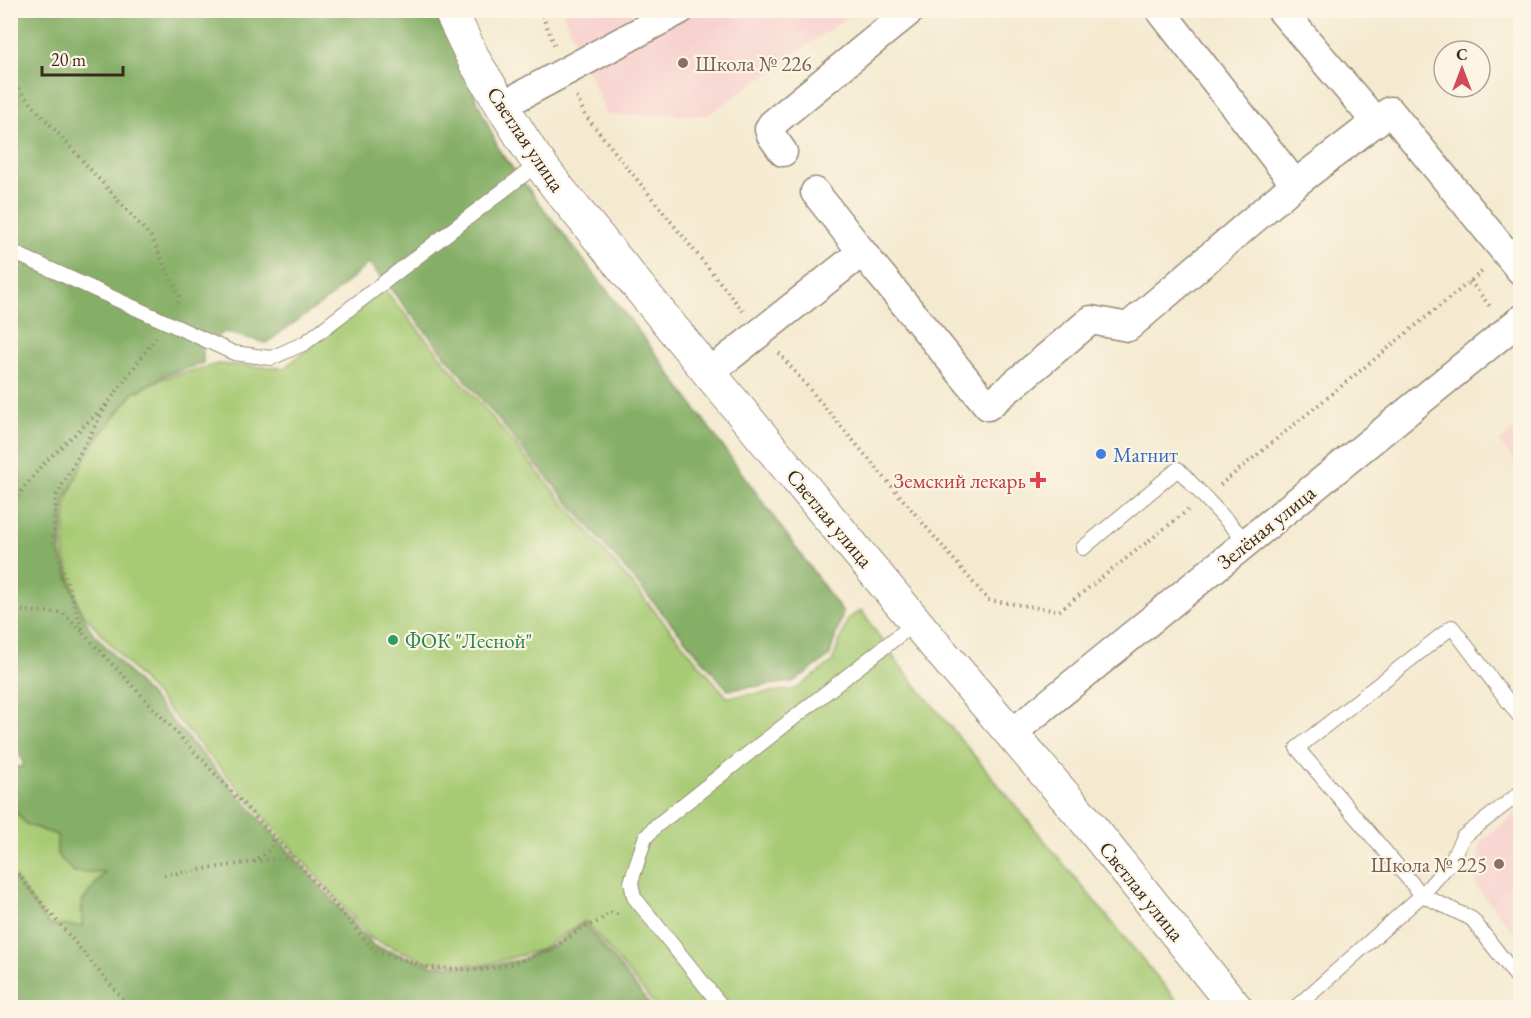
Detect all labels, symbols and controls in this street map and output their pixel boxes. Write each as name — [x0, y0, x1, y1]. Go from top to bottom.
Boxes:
scale bar — [42, 39, 123, 77]
north arrow — [1432, 39, 1492, 99]
text: С — [1456, 44, 1468, 65]
text: 20 m — [51, 48, 86, 71]
place label: Школа № 226 — [695, 50, 812, 77]
marker: Школа № 226 — [676, 56, 690, 70]
street label: Светлая улица — [481, 81, 571, 197]
place label: Магнит — [1113, 441, 1178, 468]
marker: Магнит — [1094, 447, 1108, 461]
street label: Светлая улица — [781, 463, 880, 574]
place label: Земский лекарь — [894, 467, 1026, 494]
marker: Земский лекарь — [1031, 473, 1045, 487]
street label: Зелёная улица — [1211, 479, 1321, 575]
place label: ФОК "Лесной" — [405, 627, 533, 654]
marker: ФОК "Лесной" — [386, 633, 400, 647]
street label: Светлая улица — [1093, 835, 1191, 947]
place label: Школа № 225 — [1370, 851, 1487, 878]
marker: Школа № 225 — [1492, 857, 1506, 871]

